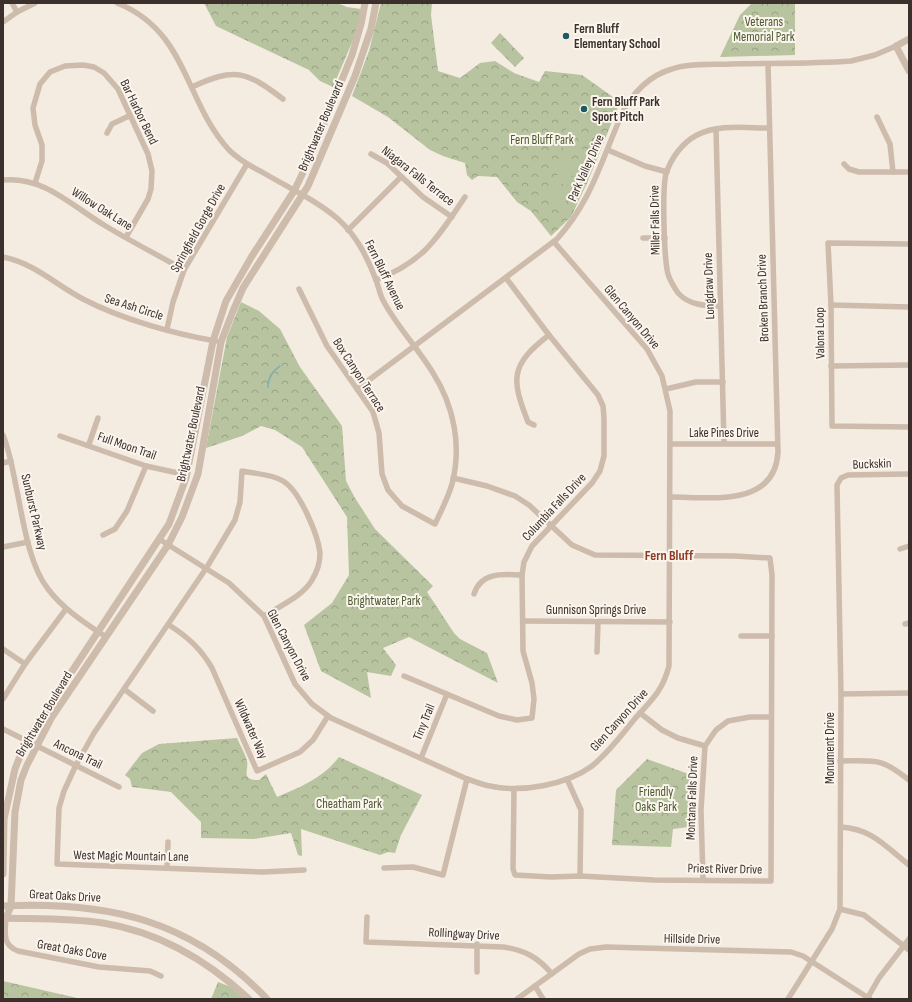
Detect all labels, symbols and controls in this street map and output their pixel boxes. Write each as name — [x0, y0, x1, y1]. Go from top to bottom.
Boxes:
park label: Veterans Memorial Park — [733, 14, 795, 45]
place label: Fern Bluff Elementary School — [574, 21, 661, 52]
marker: Fern Bluff Elementary School — [561, 31, 571, 41]
street label: Bar Harbor Bend — [116, 77, 162, 147]
street label: Brightwater Boulevard — [295, 78, 347, 174]
place label: Fern Bluff Park Sport Pitch — [592, 94, 660, 125]
marker: Fern Bluff Park Sport Pitch — [579, 104, 589, 114]
park label: Fern Bluff Park — [510, 132, 574, 148]
street label: Park Valley Drive — [564, 132, 608, 204]
street label: Niagara Falls Terrace — [378, 143, 458, 209]
street label: Springfield Gorge Drive — [167, 181, 229, 275]
street label: Willow Oak Lane — [68, 184, 136, 234]
street label: Miller Falls Drive — [646, 185, 664, 255]
street label: Fern Bluff Avenue — [361, 237, 409, 313]
street label: Longdraw Drive — [700, 252, 718, 320]
street label: Broken Branch Drive — [753, 254, 773, 342]
street label: Glen Canyon Drive — [600, 282, 664, 352]
street label: Sea Ash Circle — [103, 290, 165, 324]
street label: Valona Loop — [812, 307, 828, 359]
street label: Box Canyon Terrace — [329, 335, 389, 415]
street label: Brightwater Boulevard — [173, 385, 209, 483]
street label: Lake Pines Drive — [689, 425, 759, 441]
street label: Full Moon Trail — [96, 428, 158, 464]
street label: Buckskin — [852, 455, 892, 473]
street label: Columbia Falls Drive — [519, 470, 589, 544]
street label: Sunburst Parkway — [17, 472, 51, 552]
district label: Fern Bluff — [645, 547, 694, 564]
park label: Brightwater Park — [348, 593, 420, 609]
street label: Gunnison Springs Drive — [546, 602, 646, 618]
street label: Glen Canyon Drive — [263, 606, 315, 684]
street label: Brightwater Boulevard — [12, 668, 76, 760]
street label: Glen Canyon Drive — [587, 685, 651, 755]
street label: Wildwater Way — [231, 697, 271, 761]
street label: Tiny Trail — [409, 701, 439, 743]
street label: Monument Drive — [822, 712, 838, 784]
street label: Ancona Trail — [50, 735, 105, 773]
street label: Montana Falls Drive — [683, 756, 701, 840]
park label: Friendly Oaks Park — [635, 784, 677, 815]
park label: Cheatham Park — [316, 796, 382, 812]
street label: West Magic Mountain Lane — [73, 847, 189, 865]
street label: Priest River Drive — [688, 860, 762, 878]
street label: Great Oaks Drive — [29, 886, 101, 906]
street label: Rollingway Drive — [428, 924, 500, 944]
street label: Hillside Drive — [664, 931, 720, 947]
street label: Great Oaks Cove — [36, 936, 108, 964]

